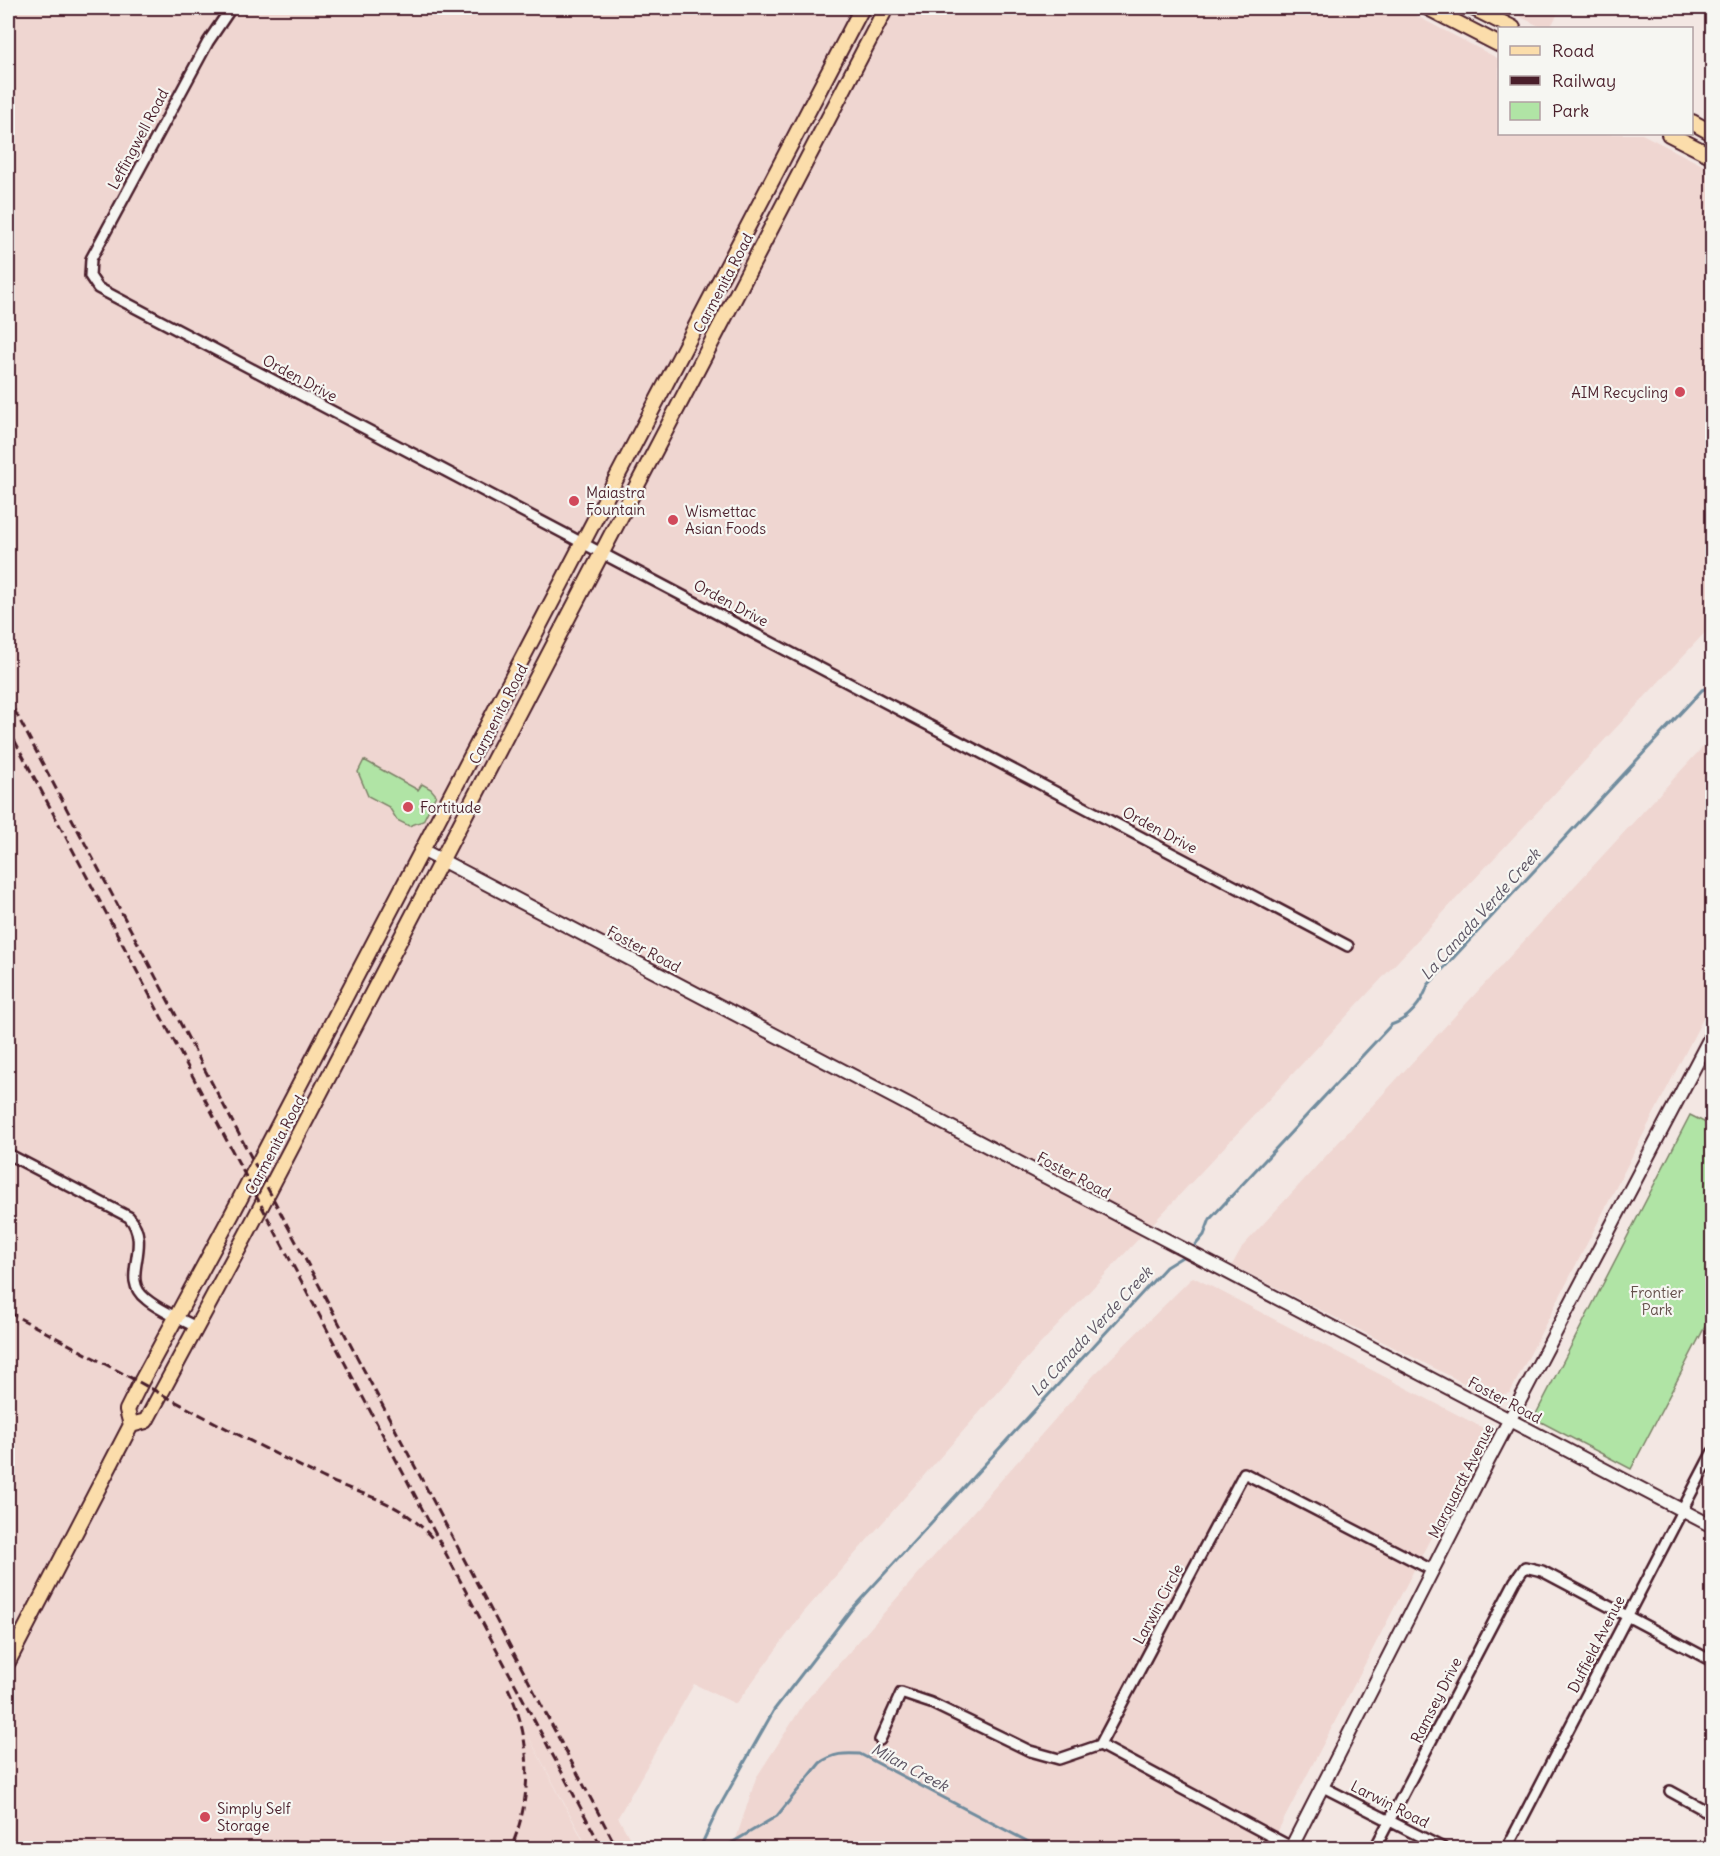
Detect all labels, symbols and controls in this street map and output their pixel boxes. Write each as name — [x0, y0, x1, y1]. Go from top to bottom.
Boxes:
legend — [1498, 27, 1693, 135]
text: Road — [1552, 39, 1595, 62]
text: Railway — [1552, 69, 1616, 92]
street label: Leffingwell Road — [103, 85, 173, 193]
text: Park — [1552, 99, 1589, 122]
street label: Carmenita Road — [689, 230, 757, 336]
street label: Orden Drive — [259, 350, 341, 406]
place label: AIM Recycling — [1571, 383, 1668, 402]
marker: AIM Recycling — [1673, 385, 1687, 399]
place label: Maiastra Fountain — [586, 483, 646, 519]
marker: Maiastra Fountain — [567, 494, 581, 508]
place label: Wismettac Asian Foods — [685, 502, 766, 538]
marker: Wismettac Asian Foods — [666, 513, 680, 527]
street label: Orden Drive — [690, 575, 772, 631]
street label: Carmenita Road — [465, 660, 532, 767]
place label: Fortitude — [420, 798, 481, 817]
marker: Fortitude — [401, 800, 415, 814]
street label: Orden Drive — [1119, 802, 1201, 858]
water label: La Canada Verde Creek — [1416, 843, 1545, 984]
street label: Foster Road — [604, 922, 684, 976]
street label: Carmenita Road — [241, 1092, 309, 1198]
street label: Foster Road — [1034, 1148, 1114, 1202]
water label: La Canada Verde Creek — [1026, 1261, 1157, 1400]
park label: Frontier Park — [1630, 1283, 1684, 1319]
street label: Foster Road — [1465, 1373, 1545, 1427]
street label: Marquardt Avenue — [1424, 1421, 1498, 1541]
street label: Larwin Circle — [1129, 1560, 1187, 1648]
street label: Duffield Avenue — [1563, 1592, 1629, 1696]
street label: Ramsey Drive — [1406, 1654, 1466, 1746]
water label: Milan Creek — [868, 1738, 953, 1796]
street label: Larwin Road — [1348, 1776, 1432, 1832]
place label: Simply Self Storage — [217, 1799, 292, 1835]
marker: Simply Self Storage — [198, 1810, 212, 1824]

